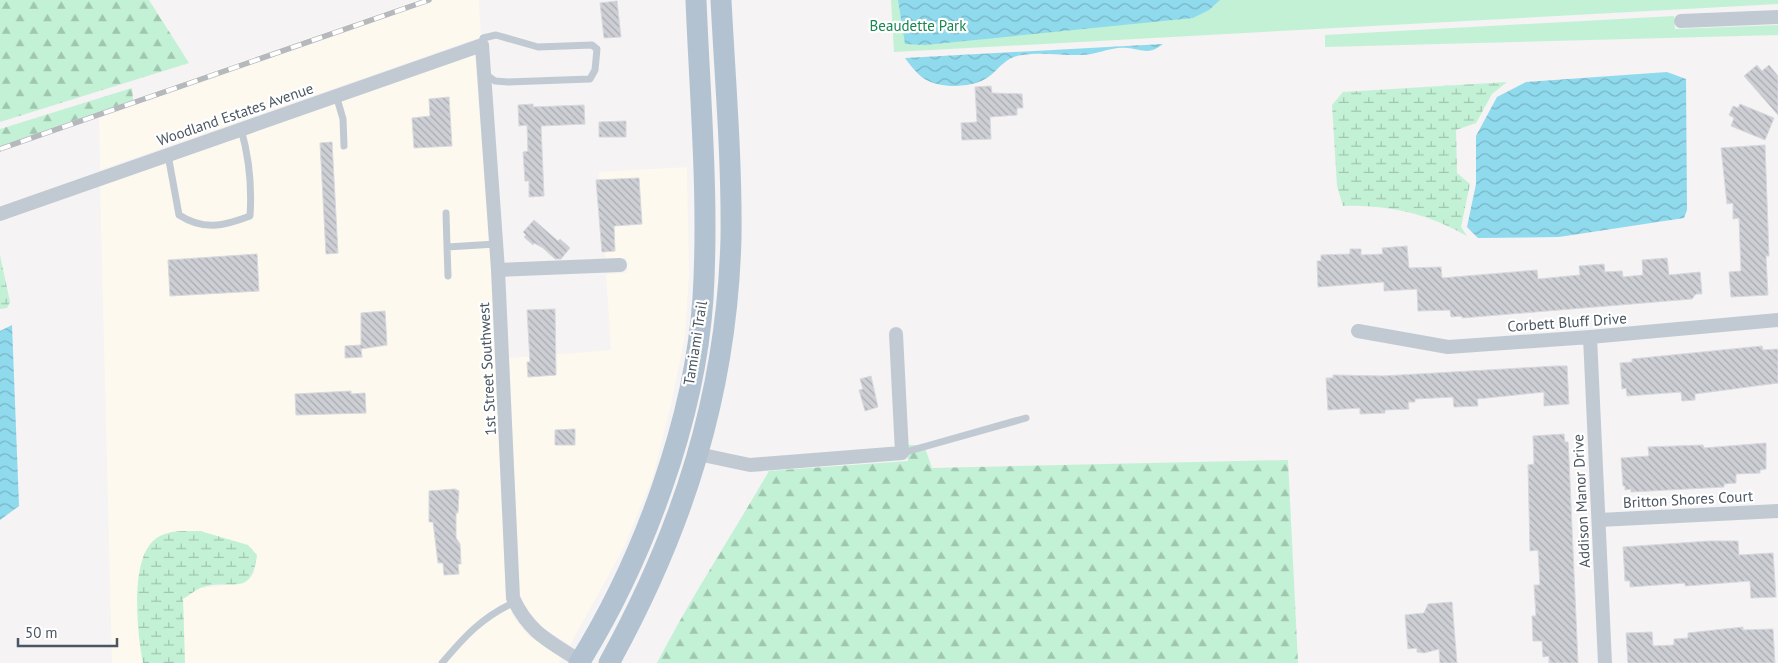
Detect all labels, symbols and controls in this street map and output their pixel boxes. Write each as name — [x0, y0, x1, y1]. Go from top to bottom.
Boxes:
park label: Beaudette Park — [870, 16, 967, 35]
street label: Woodland Estates Avenue — [154, 78, 316, 150]
street label: Tamiami Trail — [679, 299, 711, 387]
street label: 1st Street Southwest — [474, 302, 500, 436]
street label: Corbett Bluff Drive — [1507, 308, 1627, 336]
street label: Addison Manor Drive — [1568, 434, 1594, 568]
street label: Britton Shores Court — [1622, 486, 1754, 512]
scale bar — [18, 616, 116, 648]
text: 50 m — [25, 623, 58, 642]

